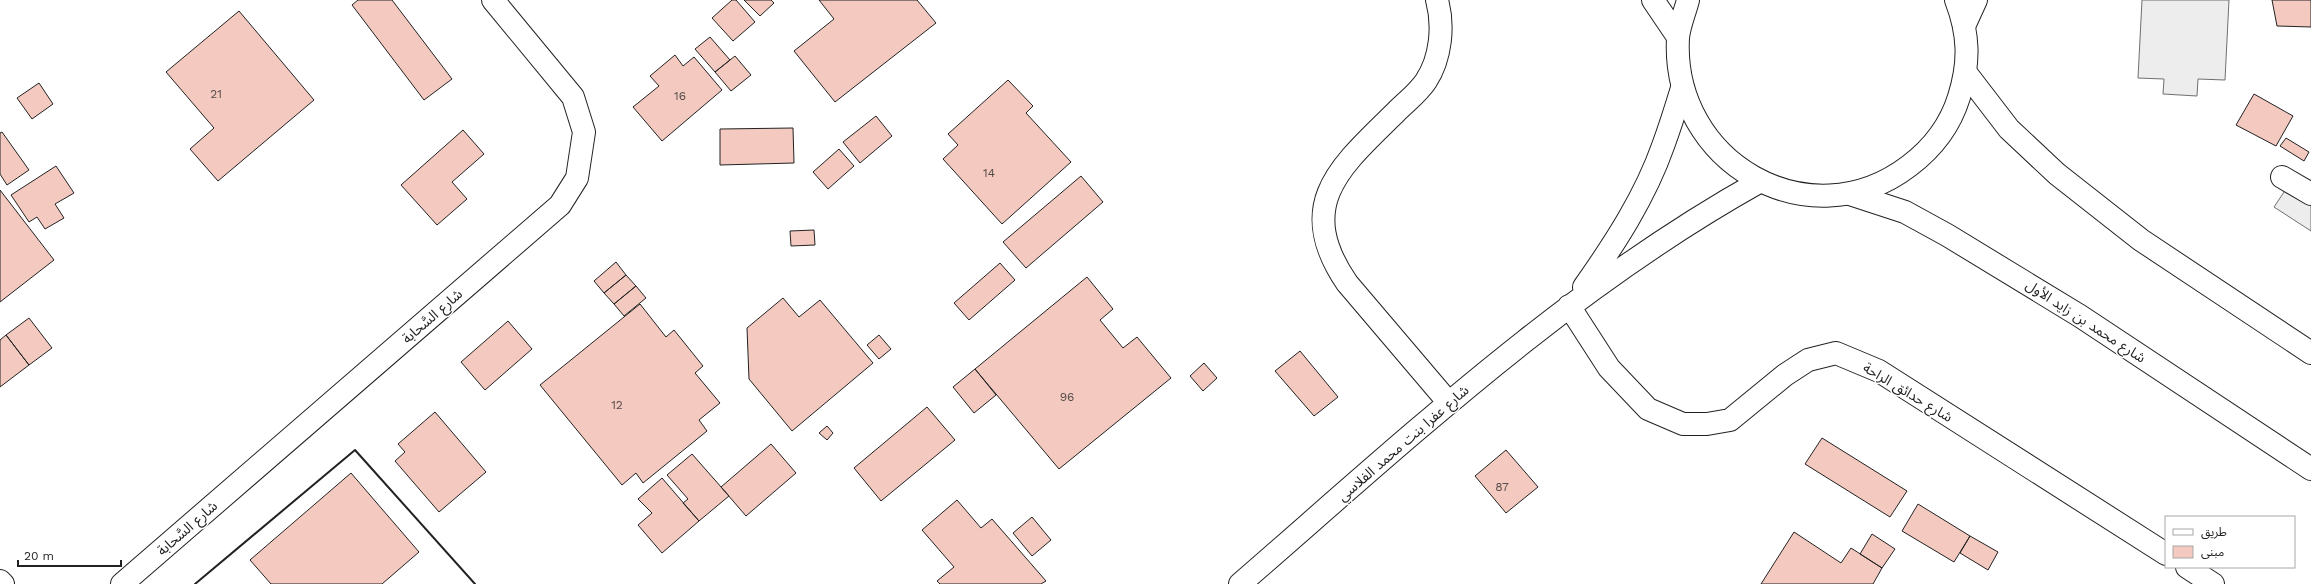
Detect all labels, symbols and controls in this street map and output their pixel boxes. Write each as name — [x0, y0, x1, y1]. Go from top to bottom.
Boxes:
house number: 21 — [210, 87, 222, 101]
house number: 16 — [674, 89, 686, 103]
house number: 14 — [983, 166, 995, 180]
street label: شارع محمد بن زايد الأول — [2022, 276, 2149, 368]
street label: شارع السَّحابة — [399, 286, 467, 349]
street label: شارع حدائق الراحة — [1859, 359, 1956, 428]
street label: شارع عفرا بنت محمد الفلاسي — [1334, 382, 1474, 507]
house number: 96 — [1060, 390, 1074, 404]
house number: 12 — [611, 398, 623, 412]
house number: 87 — [1495, 480, 1509, 494]
street label: شارع السَّحابة — [154, 498, 222, 561]
legend — [2165, 516, 2295, 568]
text: طريق — [2201, 525, 2227, 540]
scale bar — [18, 542, 121, 568]
text: مبنى — [2201, 545, 2224, 559]
text: 20 m — [24, 549, 54, 563]

